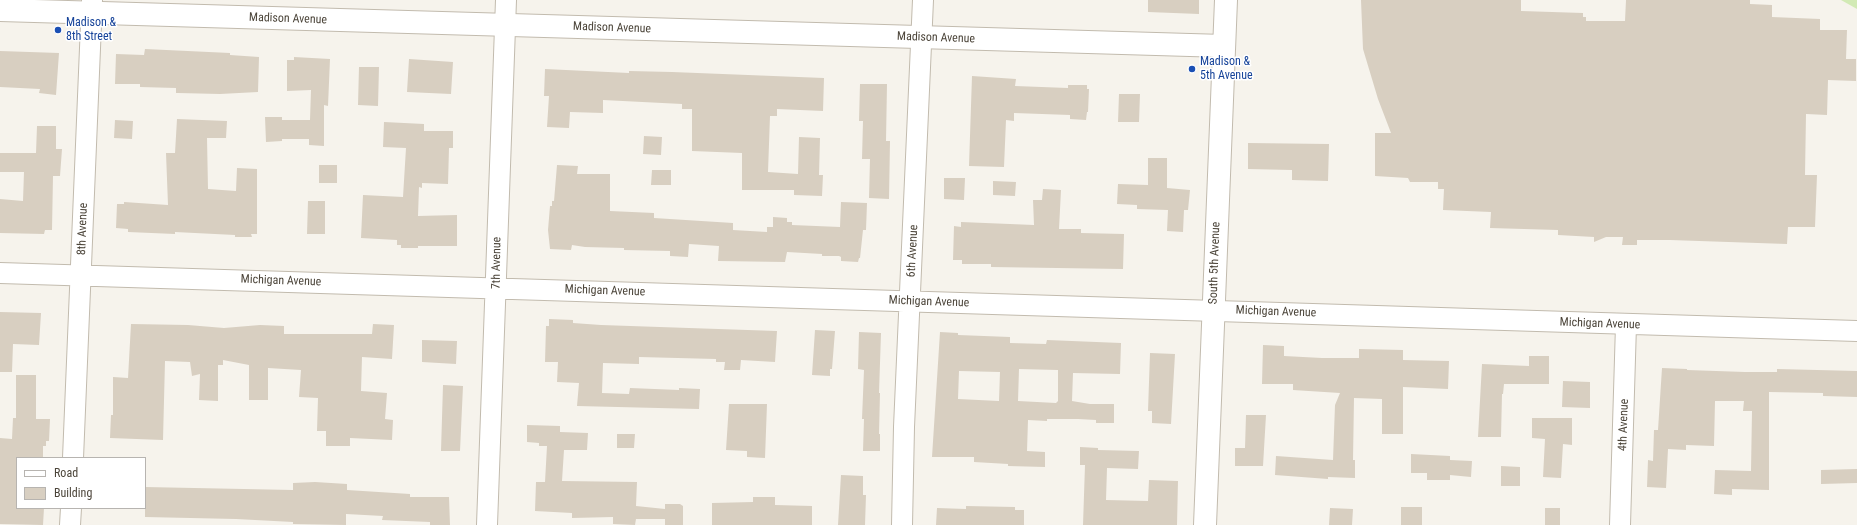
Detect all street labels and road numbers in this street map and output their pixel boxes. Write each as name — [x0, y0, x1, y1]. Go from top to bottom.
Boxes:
street label: Madison Avenue — [249, 10, 327, 28]
street label: Madison Avenue — [573, 19, 651, 37]
street label: Madison Avenue — [897, 29, 975, 47]
street label: 8th Avenue — [75, 202, 91, 256]
street label: South 5th Avenue — [1206, 221, 1224, 305]
street label: 6th Avenue — [904, 224, 922, 278]
street label: 7th Avenue — [489, 237, 505, 289]
street label: Michigan Avenue — [240, 272, 322, 290]
street label: Michigan Avenue — [564, 282, 646, 300]
street label: Michigan Avenue — [888, 293, 970, 311]
street label: Michigan Avenue — [1235, 303, 1317, 321]
street label: Michigan Avenue — [1559, 315, 1641, 333]
street label: 4th Avenue — [1616, 398, 1632, 452]

